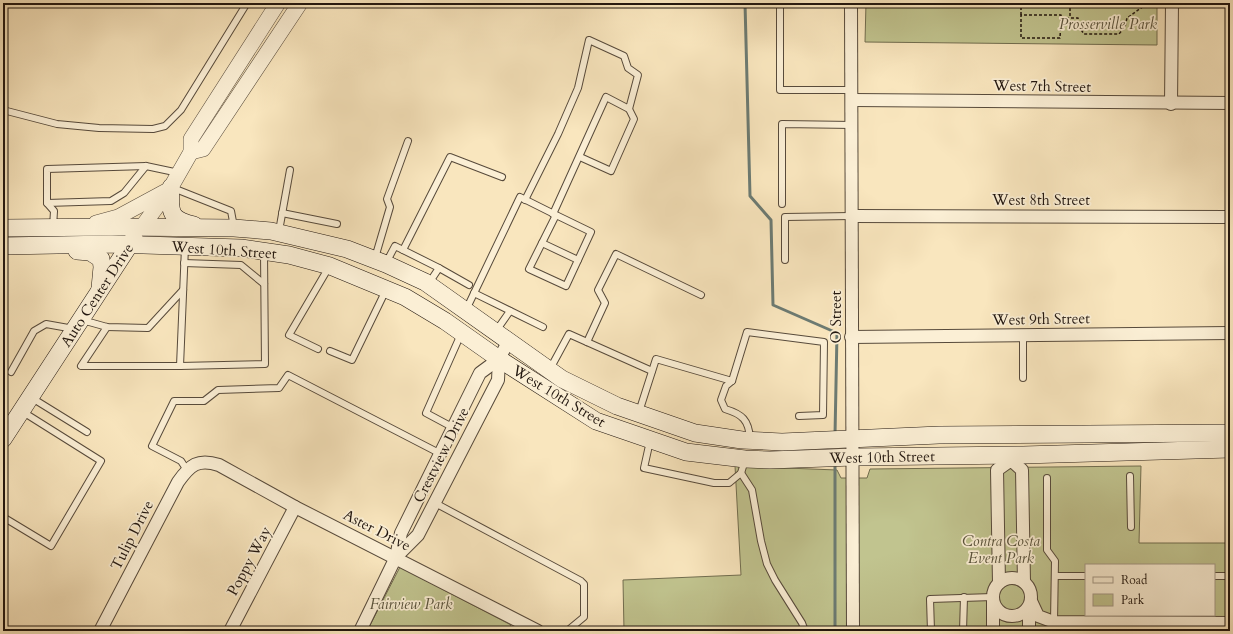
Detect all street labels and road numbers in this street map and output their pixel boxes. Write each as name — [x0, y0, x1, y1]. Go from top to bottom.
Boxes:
street label: West 7th Street — [992, 75, 1091, 97]
street label: West 8th Street — [991, 190, 1090, 210]
street label: West 10th Street — [170, 236, 278, 264]
street label: Auto Center Drive — [56, 239, 138, 351]
street label: O Street — [826, 290, 846, 344]
street label: West 9th Street — [991, 308, 1090, 330]
street label: West 10th Street — [508, 360, 610, 432]
street label: Crestview Drive — [408, 404, 474, 506]
street label: West 10th Street — [828, 446, 935, 468]
street label: Tulip Drive — [106, 497, 158, 573]
street label: Aster Drive — [340, 505, 414, 556]
street label: Poppy Way — [222, 523, 276, 599]

